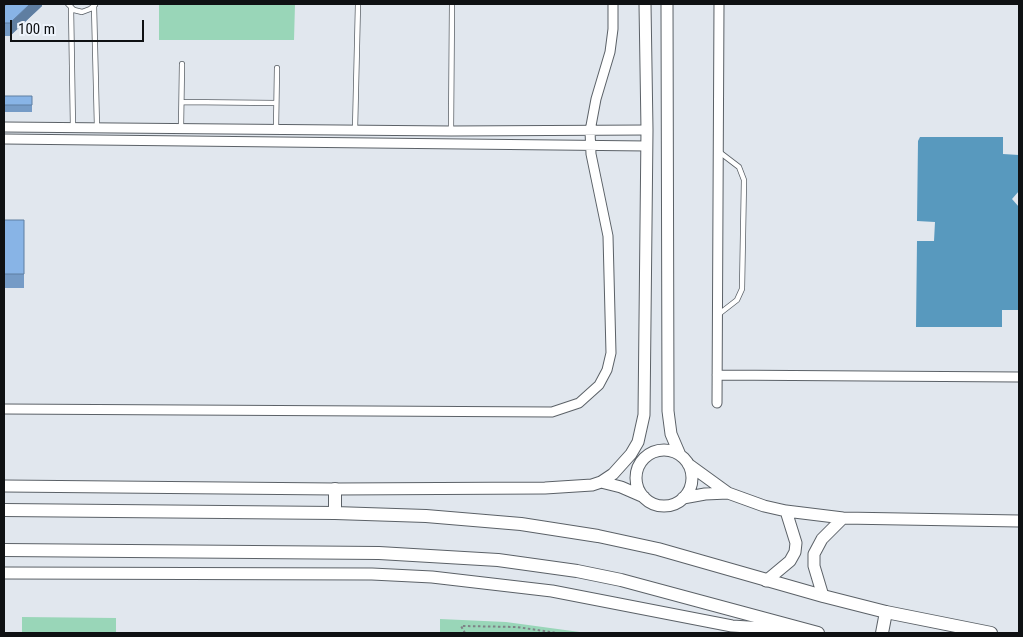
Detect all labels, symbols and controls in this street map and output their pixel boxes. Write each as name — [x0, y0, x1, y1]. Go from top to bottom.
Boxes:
scale bar — [12, 10, 146, 42]
text: 100 m — [18, 20, 55, 38]

